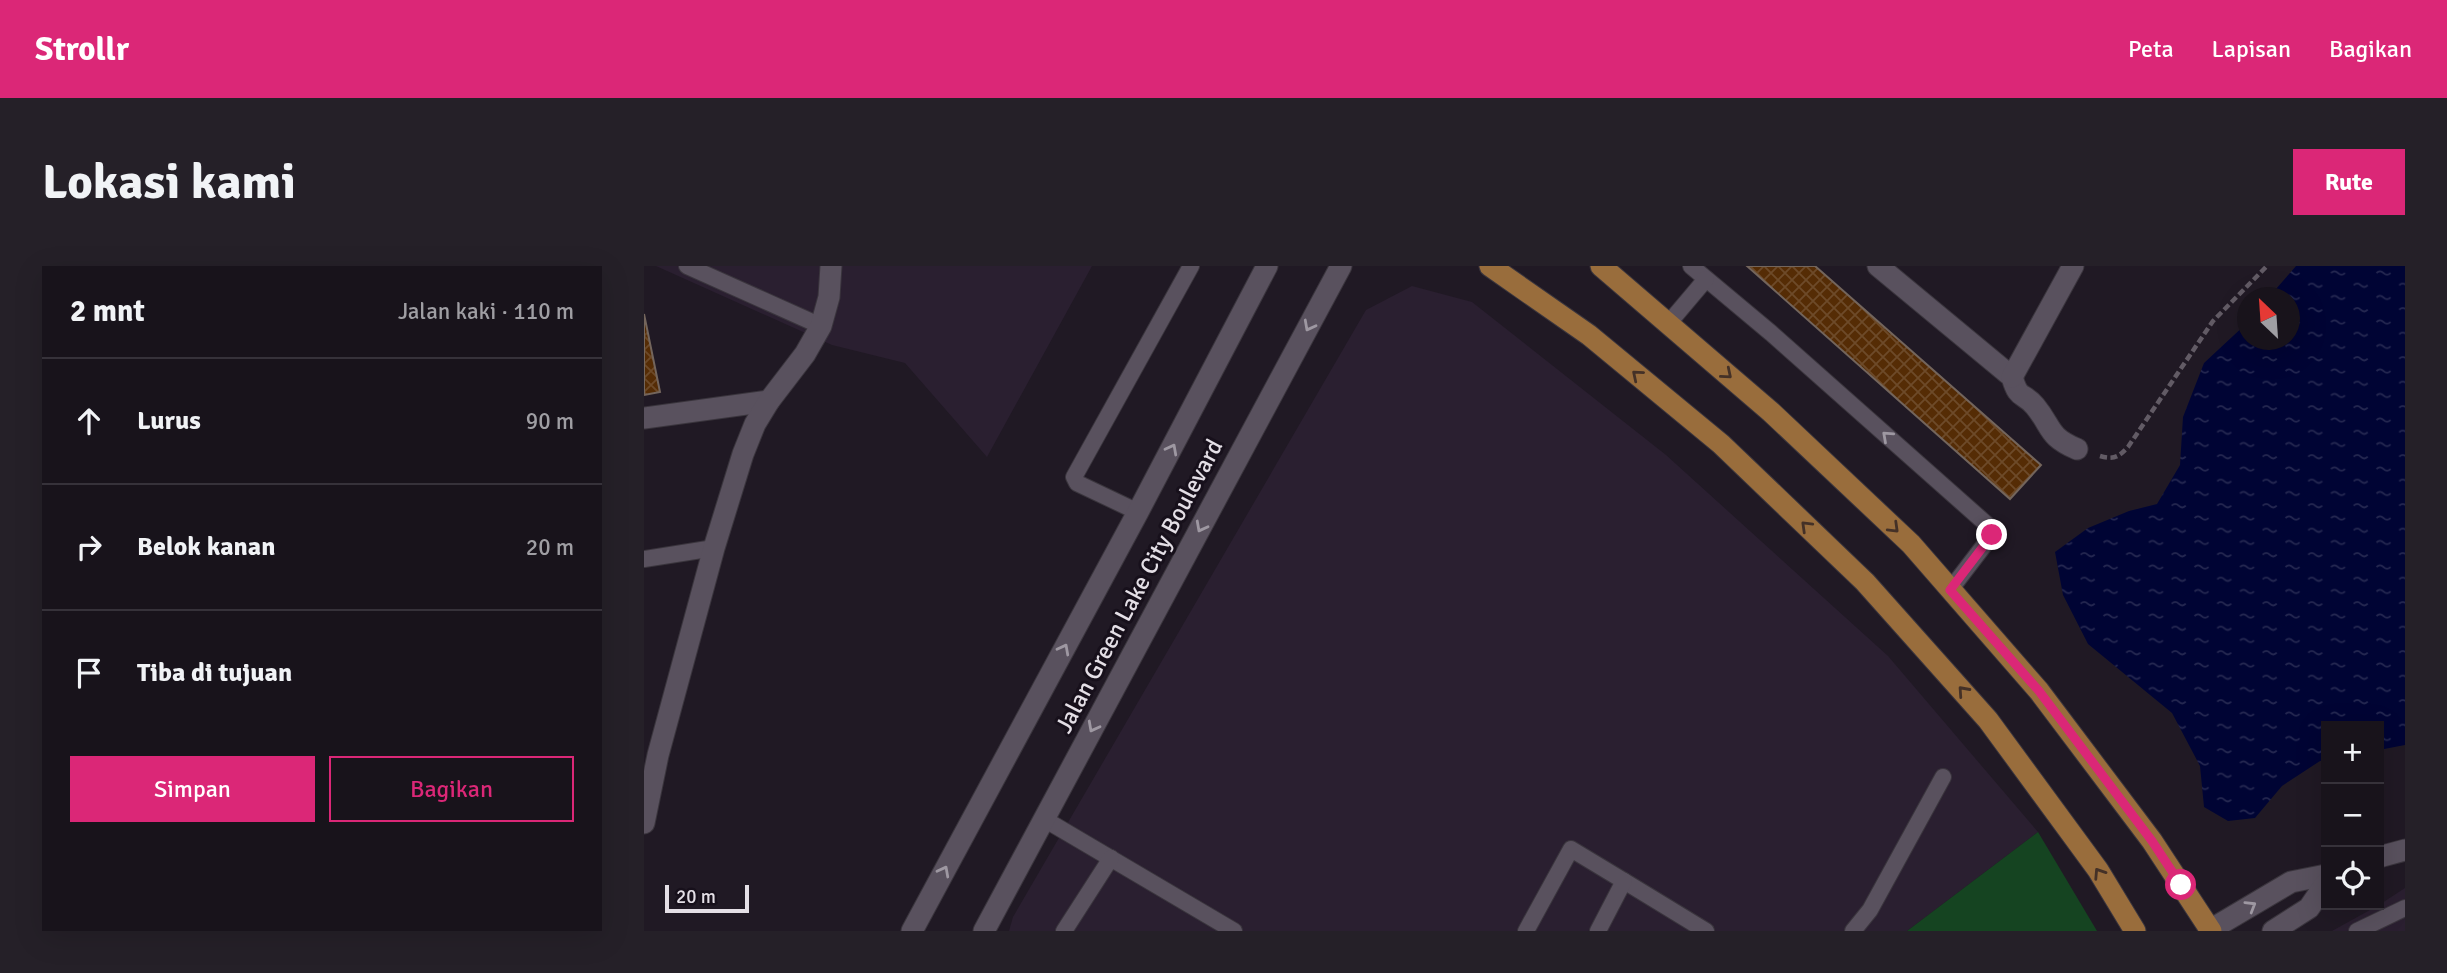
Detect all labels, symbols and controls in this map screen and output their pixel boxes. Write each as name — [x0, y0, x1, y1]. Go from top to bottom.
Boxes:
text: Strollr — [35, 29, 129, 70]
text: Peta — [2128, 34, 2174, 64]
text: Lapisan — [2212, 34, 2291, 64]
text: Bagikan — [2329, 34, 2412, 64]
button: Rute — [2293, 149, 2405, 215]
text: Lokasi kami — [42, 152, 296, 212]
north arrow — [2237, 287, 2300, 350]
text: 2 mnt — [70, 293, 145, 330]
text: Jalan kaki · 110 m — [398, 297, 574, 326]
one-way arrow — [1303, 319, 1317, 331]
one-way arrow — [1719, 366, 1732, 378]
one-way arrow — [1632, 370, 1644, 383]
icon: ahead — [70, 402, 108, 440]
text: Lurus — [137, 405, 201, 437]
text: 90 m — [526, 407, 574, 436]
one-way arrow — [1882, 432, 1895, 444]
street label: Jalan Green Lake City Boulevard — [1049, 434, 1229, 738]
one-way arrow — [1164, 444, 1177, 456]
one-way arrow — [1196, 519, 1209, 532]
route end — [1976, 519, 2007, 550]
one-way arrow — [1886, 520, 1899, 533]
one-way arrow — [1801, 522, 1814, 535]
icon: right — [70, 528, 108, 566]
text: Belok kanan — [137, 531, 275, 563]
text: 20 m — [526, 533, 574, 562]
one-way arrow — [1056, 644, 1069, 657]
icon: arrive — [70, 654, 108, 692]
text: Tiba di tujuan — [137, 657, 292, 689]
one-way arrow — [1958, 686, 1971, 699]
one-way arrow — [1088, 720, 1102, 732]
map controls — [2321, 721, 2384, 910]
button: + — [2321, 721, 2384, 784]
button: Simpan — [70, 756, 315, 822]
button: Bagikan — [329, 756, 574, 822]
button: − — [2321, 784, 2384, 847]
button: locate — [2321, 847, 2384, 910]
one-way arrow — [936, 866, 949, 878]
one-way arrow — [2095, 867, 2108, 880]
route start — [2165, 869, 2196, 900]
scale bar — [665, 882, 749, 914]
text: 20 m — [676, 885, 716, 909]
one-way arrow — [2243, 901, 2256, 914]

